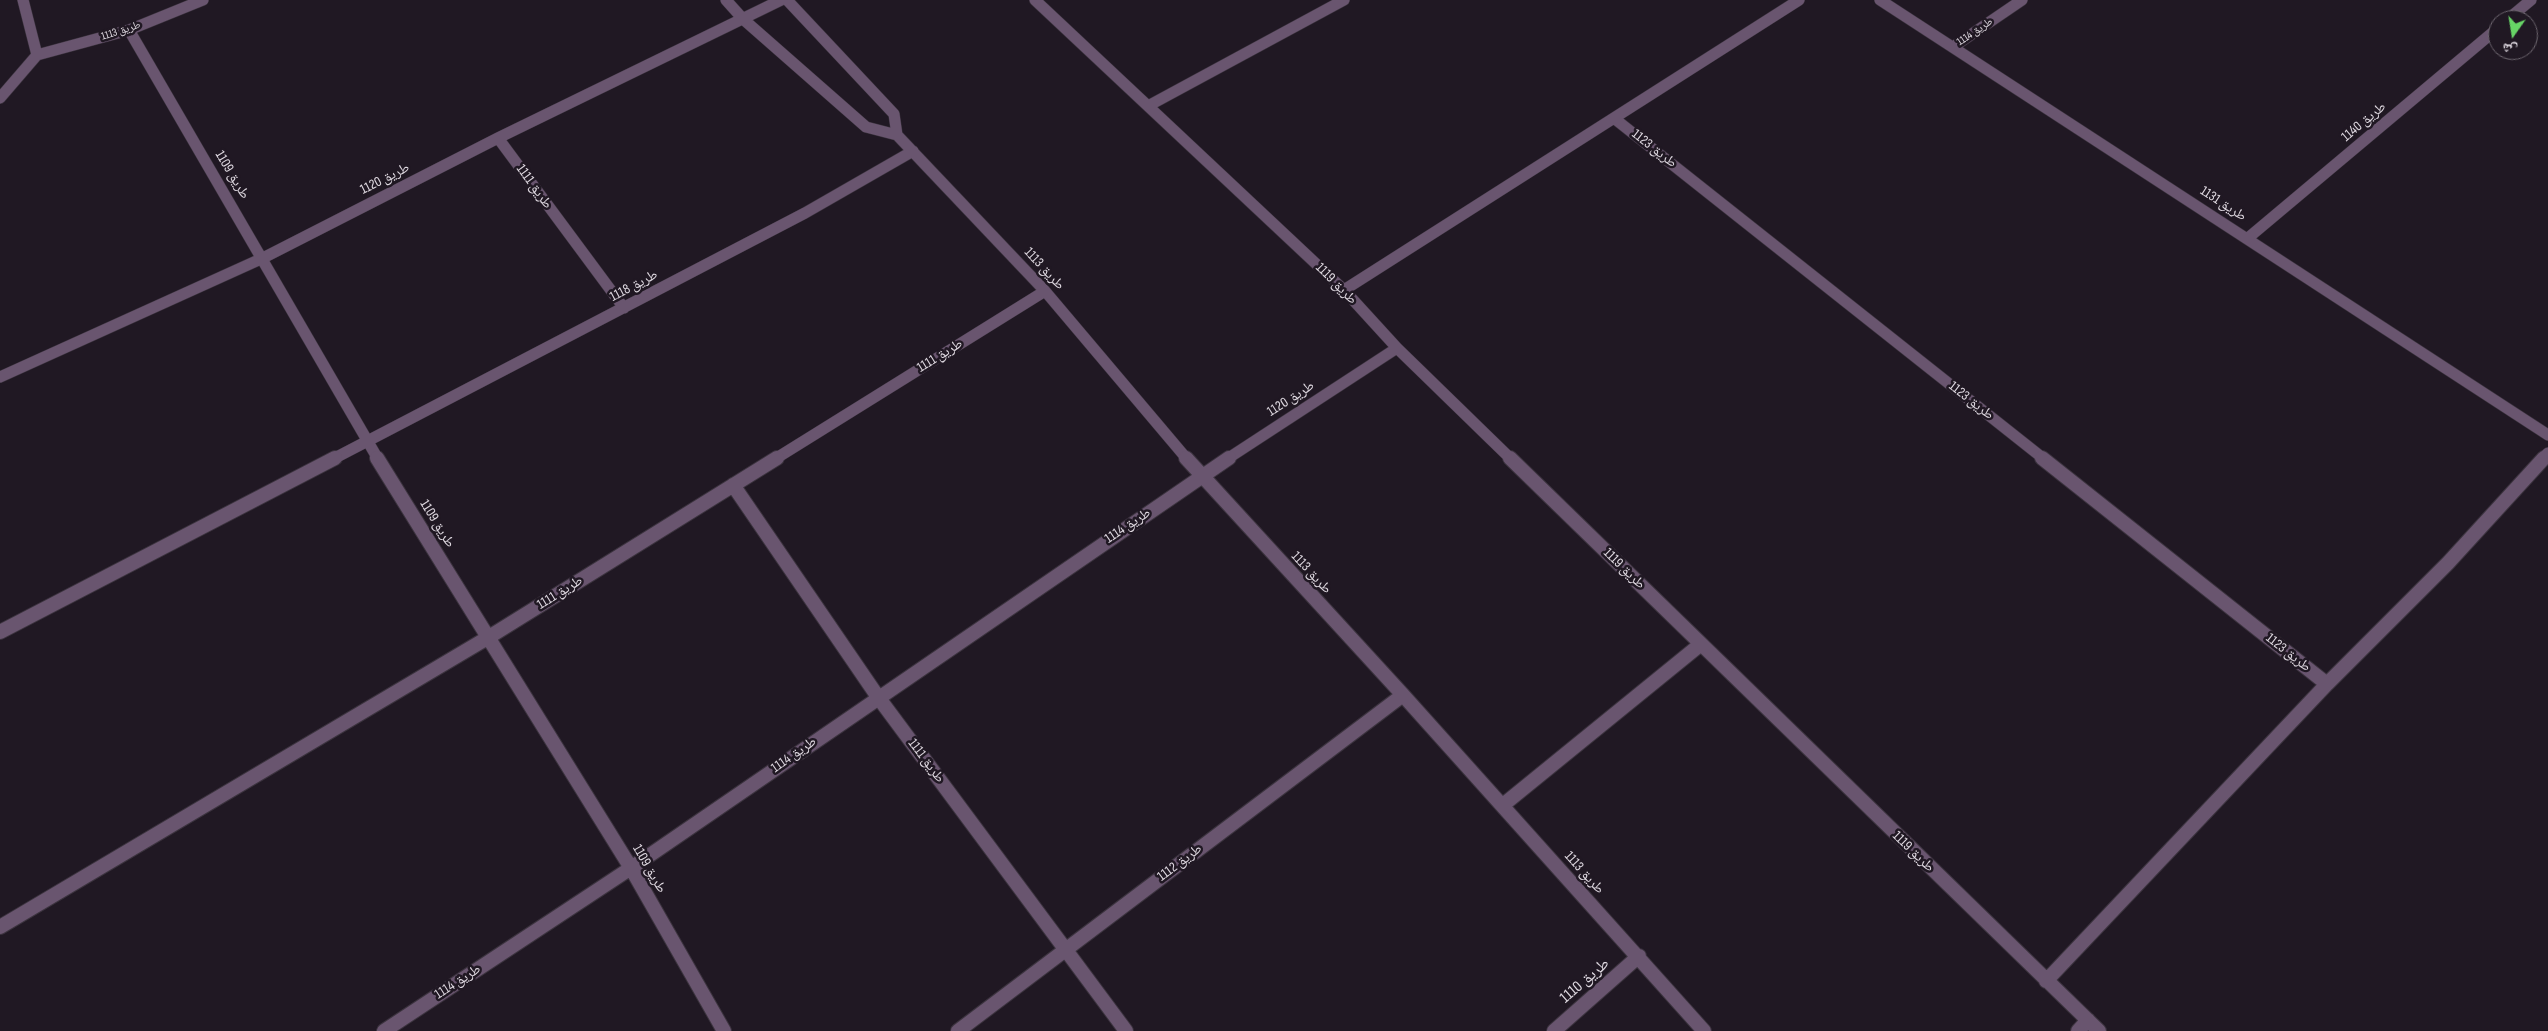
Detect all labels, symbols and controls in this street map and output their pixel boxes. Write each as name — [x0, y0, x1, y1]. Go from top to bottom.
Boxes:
north arrow — [2488, 10, 2538, 60]
street label: طريق 1114 — [1955, 15, 1995, 49]
street label: طريق 1113 — [100, 18, 142, 44]
text: ش — [2501, 39, 2519, 59]
street label: طريق 1140 — [2338, 99, 2390, 145]
street label: طريق 1123 — [1628, 126, 1680, 172]
street label: طريق 1109 — [211, 148, 253, 202]
street label: طريق 1120 — [358, 160, 412, 198]
street label: طريق 1111 — [512, 162, 556, 212]
street label: طريق 1131 — [2197, 183, 2249, 225]
street label: طريق 1113 — [1020, 244, 1068, 294]
street label: طريق 1119 — [1312, 260, 1360, 308]
street label: طريق 1118 — [607, 266, 661, 306]
street label: طريق 1111 — [914, 335, 966, 377]
street label: طريق 1120 — [1264, 378, 1318, 420]
street label: طريق 1123 — [1945, 378, 1997, 424]
street label: طريق 1109 — [416, 497, 458, 551]
street label: طريق 1114 — [1102, 505, 1154, 547]
street label: طريق 1119 — [1600, 545, 1648, 593]
street label: طريق 1113 — [1287, 548, 1335, 598]
street label: طريق 1111 — [534, 572, 586, 614]
street label: طريق 1123 — [2262, 630, 2314, 676]
street label: طريق 1114 — [768, 733, 820, 777]
street label: طريق 1111 — [904, 736, 948, 786]
street label: طريق 1119 — [1889, 828, 1937, 876]
street label: طريق 1112 — [1154, 841, 1206, 885]
street label: طريق 1109 — [628, 842, 670, 896]
street label: طريق 1113 — [1561, 848, 1607, 898]
street label: طريق 1110 — [1556, 954, 1614, 1008]
street label: طريق 1114 — [432, 961, 484, 1003]

